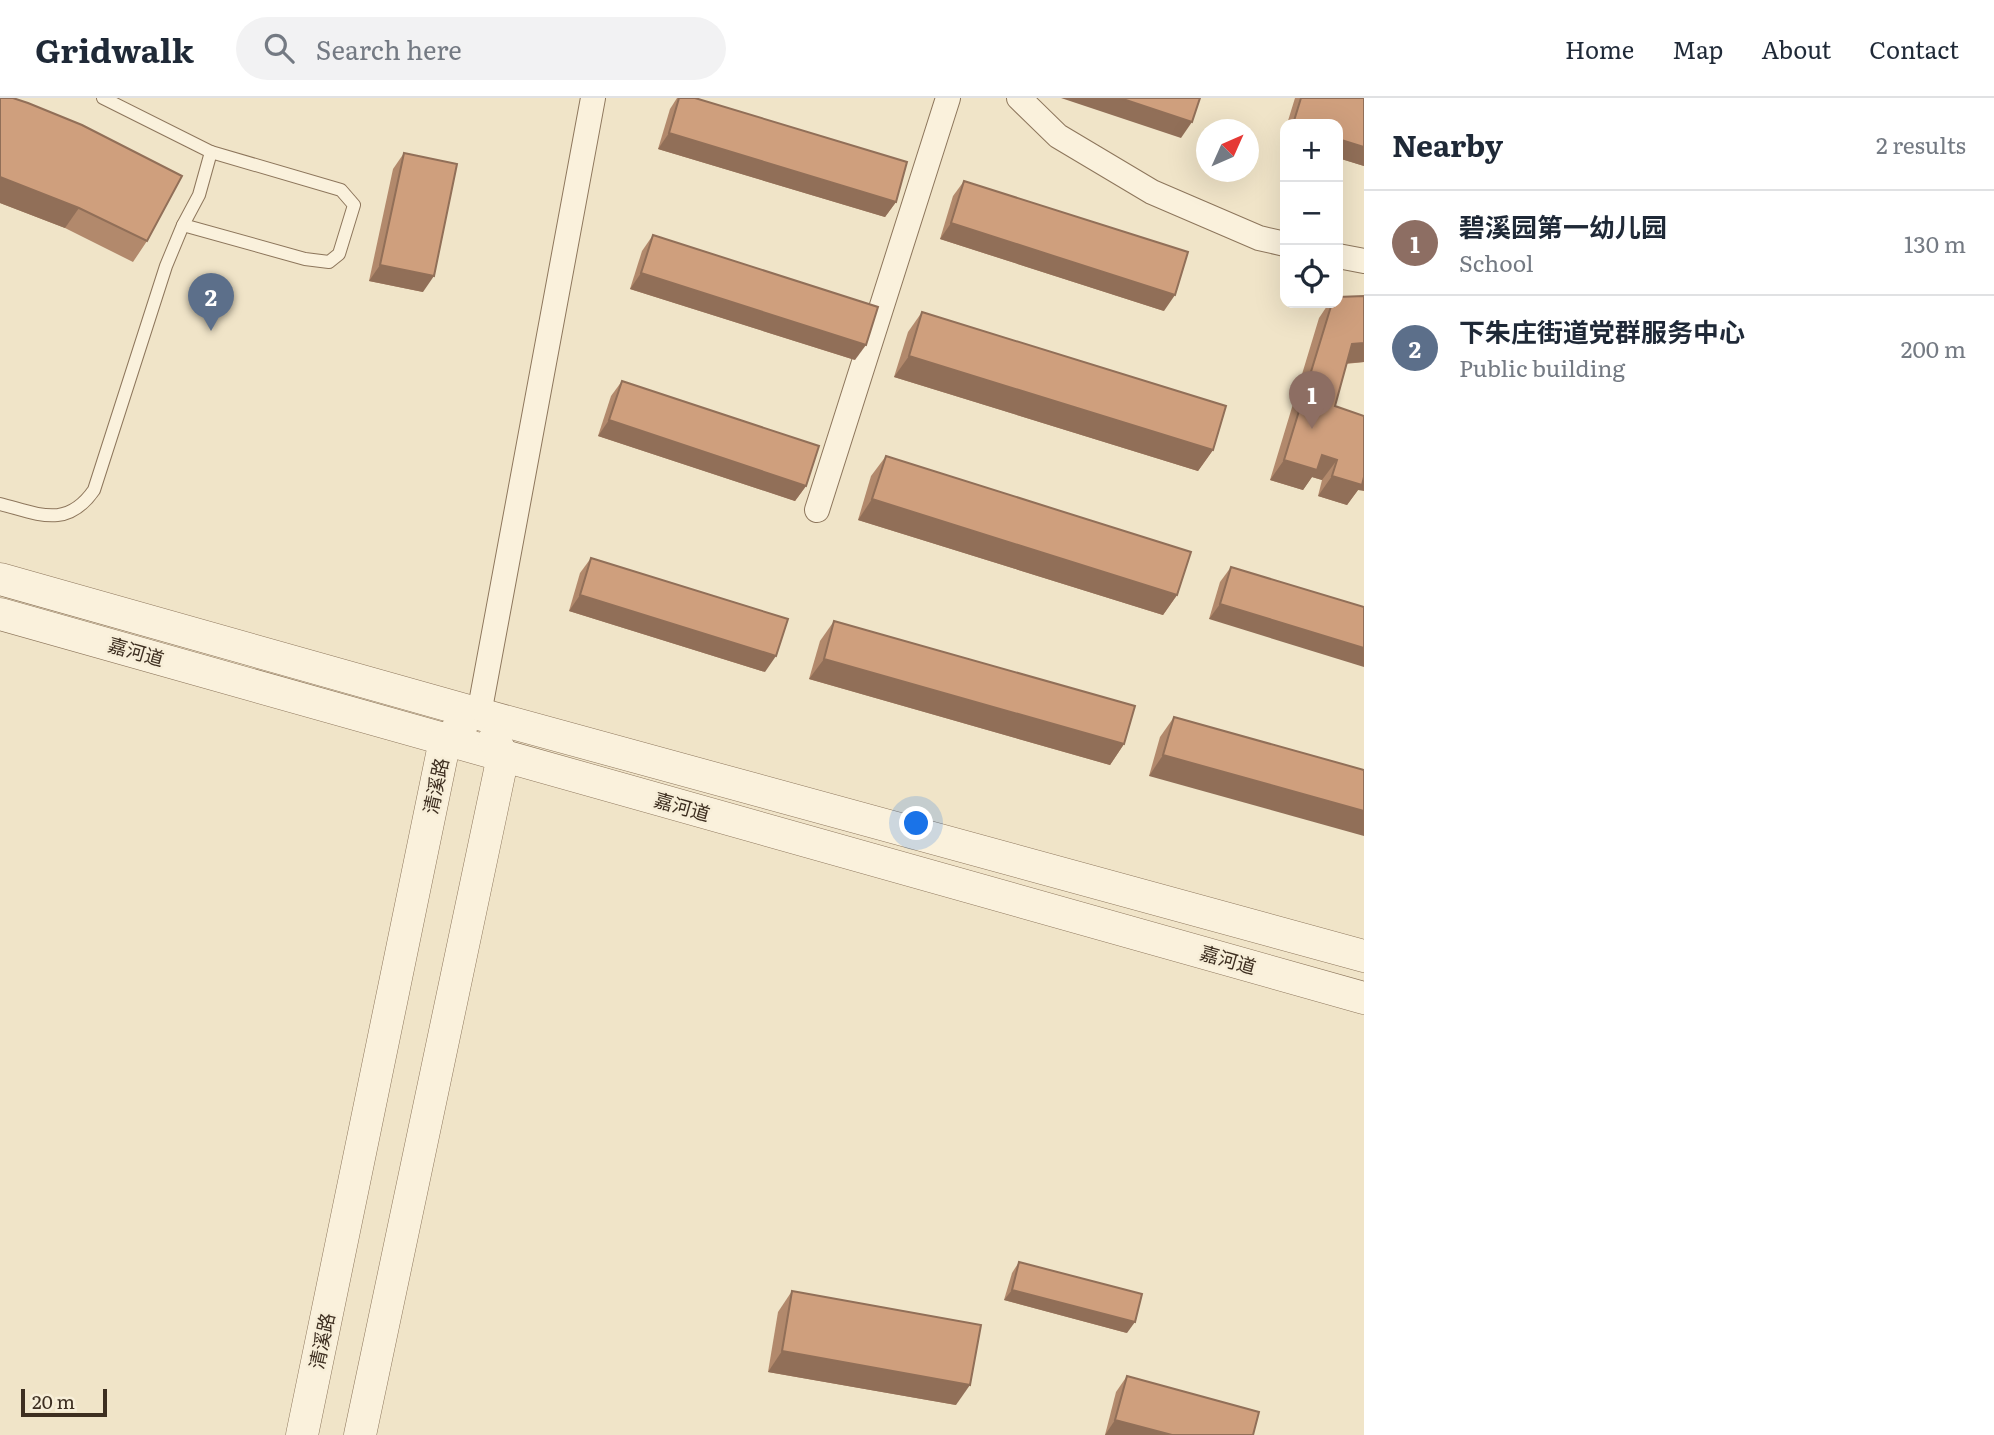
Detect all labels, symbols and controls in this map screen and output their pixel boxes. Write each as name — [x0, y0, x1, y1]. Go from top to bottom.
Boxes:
search box — [236, 17, 726, 80]
text: Gridwalk — [35, 24, 194, 73]
icon: search — [260, 29, 298, 67]
text: Search here — [316, 29, 462, 68]
text: Home — [1565, 31, 1634, 66]
text: Map — [1672, 31, 1723, 66]
text: About — [1761, 31, 1831, 66]
text: Contact — [1869, 31, 1959, 66]
north arrow — [1196, 119, 1259, 182]
map controls — [1280, 119, 1343, 308]
button: + — [1280, 119, 1343, 182]
text: Nearby — [1392, 122, 1503, 166]
text: 2 results — [1876, 127, 1966, 161]
button: − — [1280, 182, 1343, 245]
text: 碧溪园第一幼儿园 — [1459, 206, 1667, 245]
text: 1 — [1410, 226, 1420, 260]
text: 130 m — [1904, 226, 1966, 260]
button: locate — [1280, 245, 1343, 308]
text: School — [1459, 245, 1533, 279]
pin: 2 — [188, 273, 234, 331]
text: 下朱庄街道党群服务中心 — [1459, 311, 1745, 350]
text: 2 — [1409, 331, 1421, 365]
text: 200 m — [1901, 331, 1966, 365]
text: Public building — [1459, 350, 1625, 384]
pin: 1 — [1289, 371, 1335, 429]
street label: 嘉河道 — [105, 630, 168, 672]
street label: 清溪路 — [415, 755, 455, 817]
street label: 嘉河道 — [651, 785, 714, 827]
your location — [899, 806, 933, 840]
street label: 嘉河道 — [1197, 938, 1260, 980]
street label: 清溪路 — [301, 1310, 341, 1372]
scale bar — [21, 1386, 107, 1418]
text: 20 m — [32, 1387, 75, 1415]

